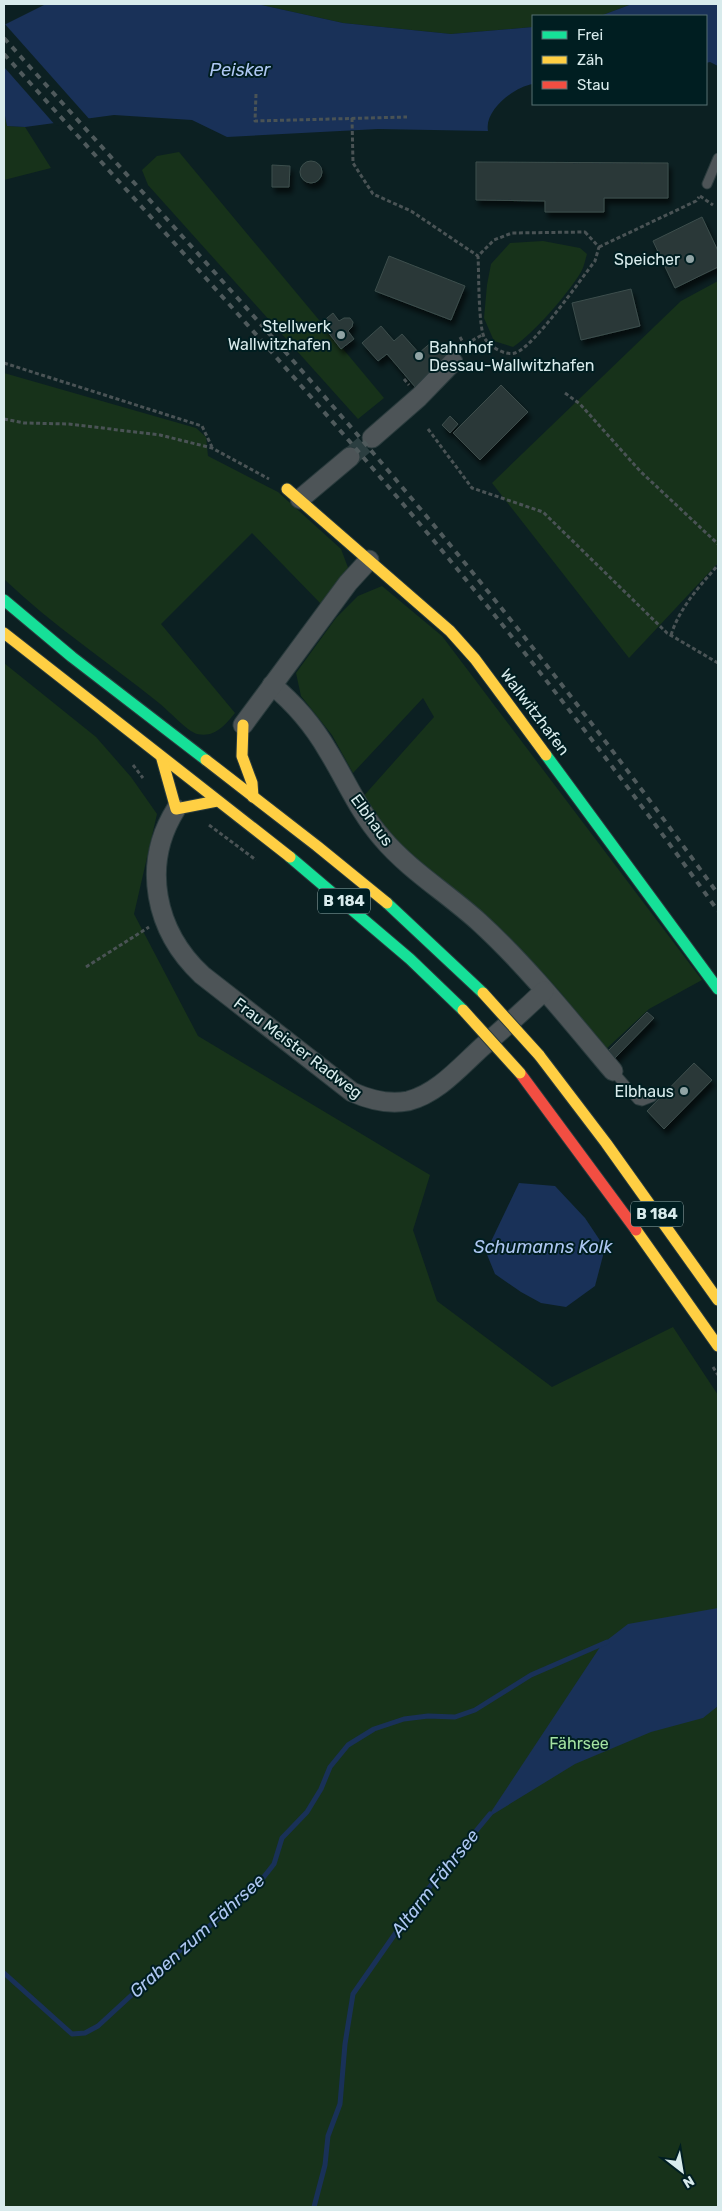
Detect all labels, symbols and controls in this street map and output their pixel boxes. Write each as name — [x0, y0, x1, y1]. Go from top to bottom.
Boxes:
legend — [532, 15, 707, 105]
text: Frei — [577, 26, 603, 44]
text: Zäh — [577, 51, 603, 69]
water label: Peisker — [210, 59, 272, 81]
text: Stau — [577, 76, 610, 94]
place label: Speicher — [614, 250, 680, 269]
marker: Speicher — [684, 253, 696, 265]
place label: Stellwerk Wallwitzhafen — [228, 317, 332, 354]
marker: Stellwerk Wallwitzhafen — [335, 329, 347, 341]
place label: Bahnhof Dessau-Wallwitzhafen — [429, 338, 595, 375]
marker: Bahnhof Dessau-Wallwitzhafen — [413, 350, 425, 362]
street label: Wallwitzhafen — [496, 665, 574, 759]
street label: Elbhaus — [347, 790, 397, 850]
road number: B 184 — [318, 888, 370, 914]
street label: Frau Meister Radweg — [230, 993, 366, 1103]
place label: Elbhaus — [615, 1082, 674, 1101]
marker: Elbhaus — [678, 1085, 690, 1097]
road number: B 184 — [631, 1202, 683, 1226]
water label: Schumanns Kolk — [474, 1236, 613, 1258]
park label: Fährsee — [549, 1734, 609, 1753]
water label: Altarm Fährsee — [386, 1825, 484, 1942]
water label: Graben zum Fährsee — [125, 1869, 269, 2003]
north arrow — [657, 2146, 707, 2196]
text: N — [680, 2172, 697, 2192]

